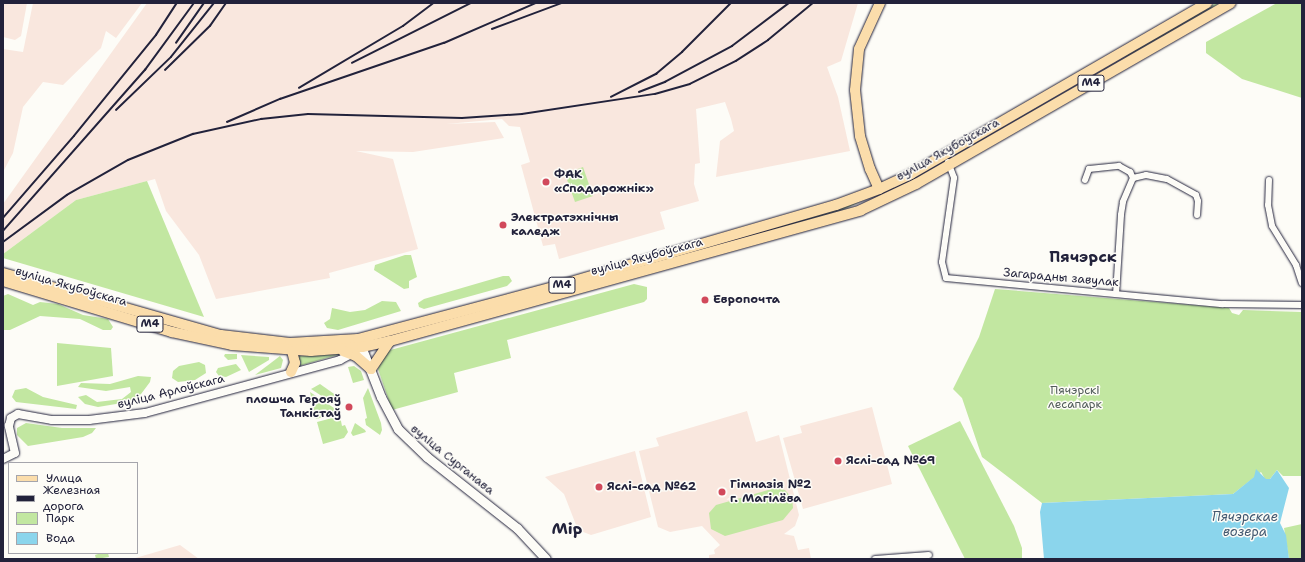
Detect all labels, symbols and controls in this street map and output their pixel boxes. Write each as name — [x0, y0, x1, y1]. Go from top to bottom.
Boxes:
road number: М4 — [1077, 74, 1105, 92]
street label: вуліца Якубоўскага — [894, 116, 1002, 184]
place label: ФАК «Спадарожнік» — [554, 168, 654, 196]
marker: ФАК «Спадарожнік» — [541, 177, 551, 187]
place label: Электратэхнічны каледж — [511, 211, 618, 239]
marker: Электратэхнічны каледж — [498, 220, 508, 230]
street label: вуліца Якубоўскага — [589, 235, 705, 279]
district label: Пячэрск — [1049, 247, 1117, 267]
street label: вуліца Якубоўскага — [14, 264, 128, 310]
street label: Загарадны завулак — [1003, 266, 1119, 290]
road number: М4 — [548, 276, 576, 294]
place label: Европочта — [713, 293, 780, 307]
marker: Европочта — [700, 295, 710, 305]
road number: М4 — [136, 315, 164, 333]
street label: вуліца Арлоўскага — [116, 372, 226, 412]
park label: Пячэрскі лесапарк — [1048, 384, 1102, 412]
place label: плошча Герояў Танкістаў — [246, 393, 341, 421]
marker: плошча Герояў Танкістаў — [344, 402, 354, 412]
street label: вуліца Сурганава — [407, 422, 497, 498]
place label: Яслі-сад №69 — [846, 454, 935, 468]
marker: Яслі-сад №69 — [833, 456, 843, 466]
legend — [8, 462, 138, 554]
text: Улица — [46, 470, 82, 486]
place label: Гімназія №2 г. Магілёва — [730, 478, 811, 506]
place label: Яслі-сад №62 — [607, 480, 696, 494]
text: Железная дорога — [43, 482, 100, 514]
marker: Яслі-сад №62 — [594, 482, 604, 492]
marker: Гімназія №2 г. Магілёва — [717, 487, 727, 497]
text: Парк — [46, 510, 74, 526]
water label: Пячэрскае возера — [1212, 510, 1278, 541]
district label: Мір — [552, 519, 582, 539]
text: Вода — [46, 530, 75, 546]

